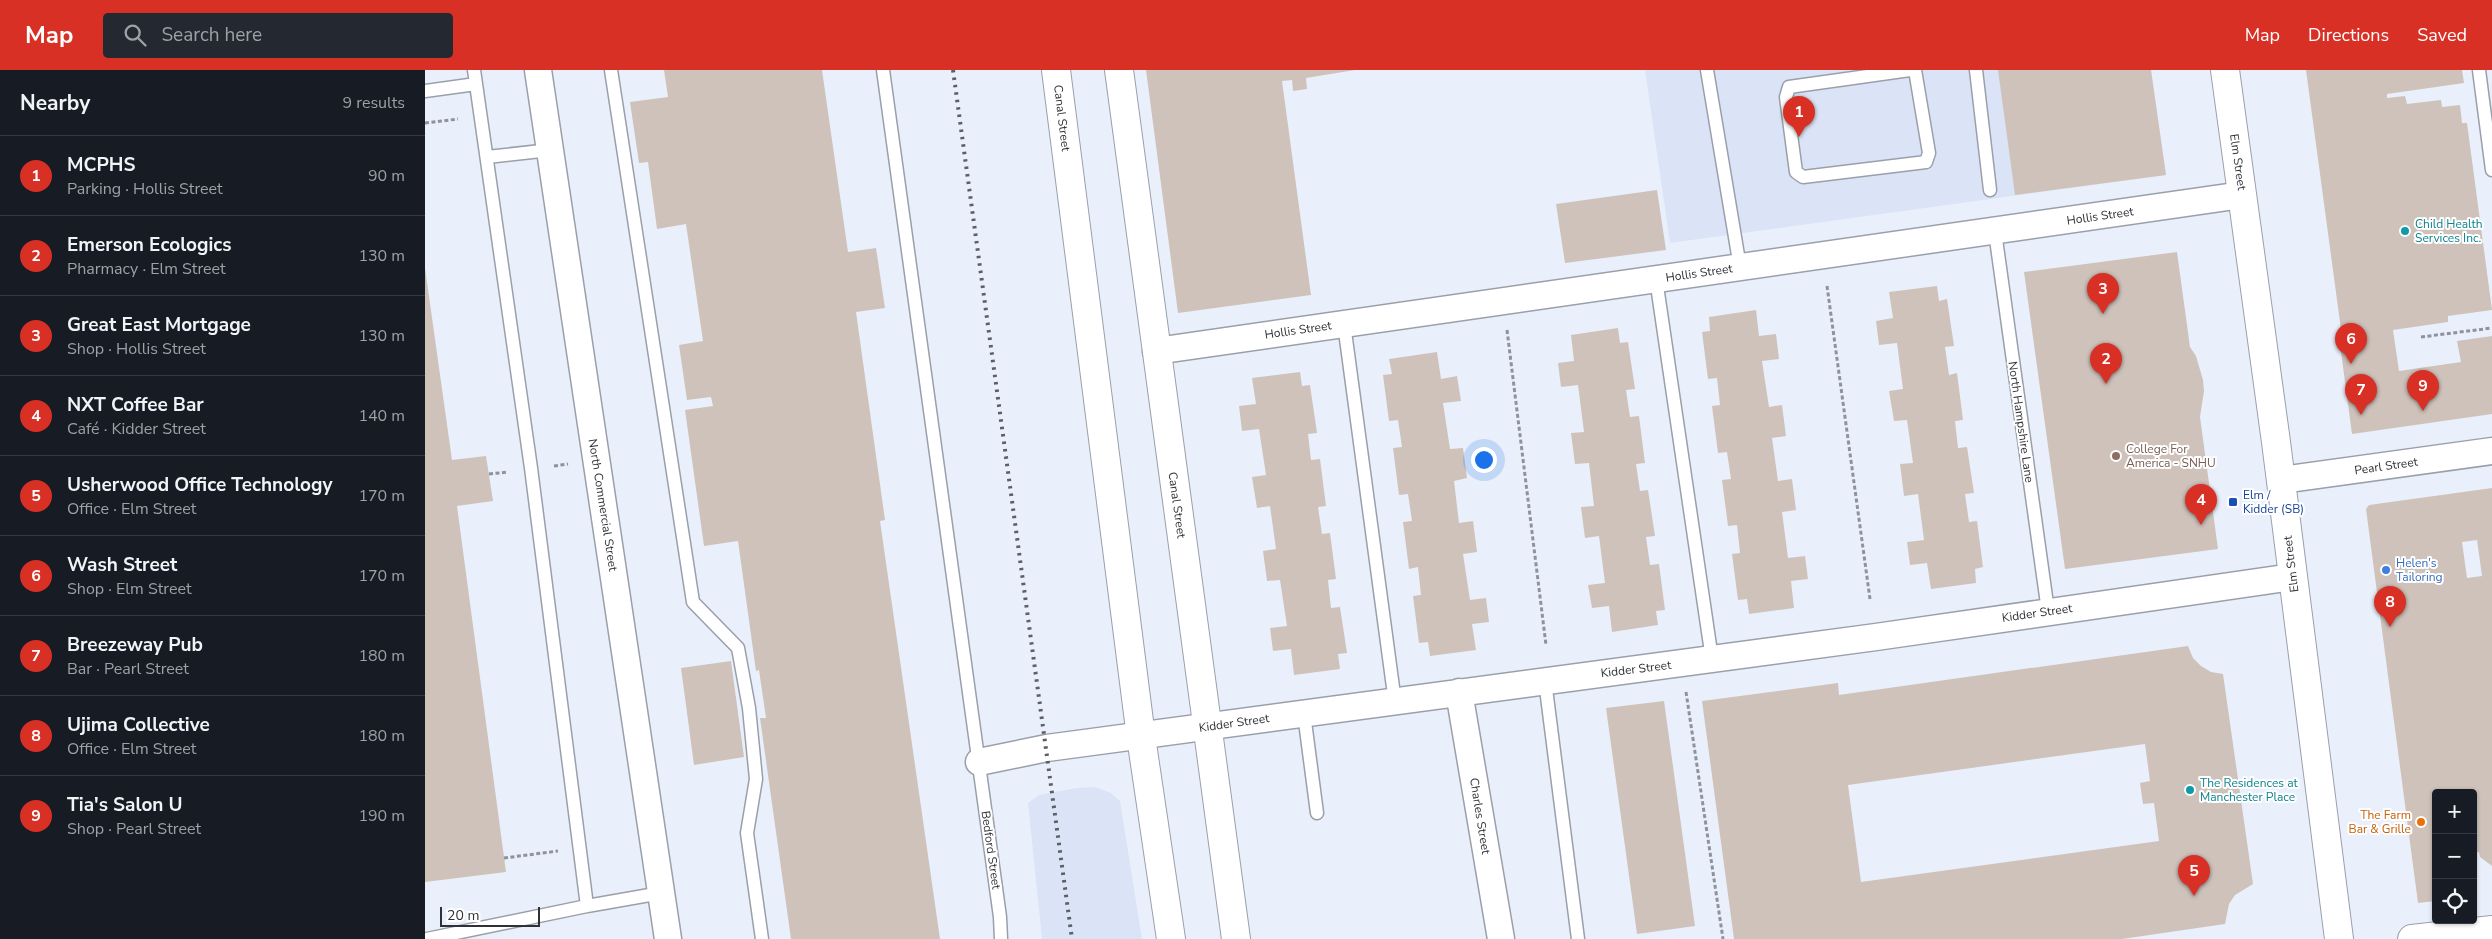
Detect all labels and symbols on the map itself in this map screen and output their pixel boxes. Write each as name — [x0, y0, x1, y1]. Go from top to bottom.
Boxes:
street label: Canal Street — [1050, 84, 1074, 153]
pin: 1 — [1783, 96, 1815, 137]
street label: Elm Street — [2226, 133, 2250, 192]
street label: Hollis Street — [2066, 203, 2135, 229]
place label: Child Health Services Inc. — [2415, 216, 2483, 246]
marker: Child Health Services Inc. — [2399, 225, 2411, 237]
street label: Hollis Street — [1665, 260, 1734, 286]
pin: 3 — [2087, 273, 2119, 314]
street label: Hollis Street — [1264, 317, 1333, 343]
pin: 6 — [2335, 323, 2367, 364]
pin: 2 — [2090, 343, 2122, 384]
street label: North Hampshire Lane — [2005, 360, 2037, 484]
pin: 9 — [2407, 370, 2439, 411]
pin: 7 — [2345, 374, 2377, 415]
street label: North Commercial Street — [585, 438, 621, 573]
place label: College For America - SNHU — [2126, 441, 2216, 471]
your location — [1471, 447, 1497, 473]
marker: College For America - SNHU — [2110, 450, 2122, 462]
street label: Pearl Street — [2353, 454, 2419, 478]
street label: Canal Street — [1164, 471, 1190, 540]
pin: 4 — [2185, 484, 2217, 525]
place label: Elm / Kidder (SB) — [2243, 487, 2304, 517]
marker: Elm / Kidder (SB) — [2227, 496, 2239, 508]
street label: Elm Street — [2280, 534, 2302, 593]
place label: Helen's Tailoring — [2396, 555, 2443, 585]
marker: Helen's Tailoring — [2380, 564, 2392, 576]
pin: 8 — [2374, 586, 2406, 627]
street label: Kidder Street — [2001, 600, 2074, 626]
street label: Kidder Street — [1600, 657, 1673, 681]
street label: Kidder Street — [1198, 710, 1271, 736]
place label: The Residences at Manchester Place — [2200, 775, 2299, 805]
street label: Charles Street — [1466, 777, 1494, 856]
marker: The Residences at Manchester Place — [2184, 784, 2196, 796]
place label: The Farm Bar & Grille — [2349, 807, 2411, 837]
street label: Bedford Street — [978, 810, 1005, 891]
marker: The Farm Bar & Grille — [2415, 816, 2427, 828]
pin: 5 — [2178, 855, 2210, 896]
scale bar — [440, 904, 540, 927]

